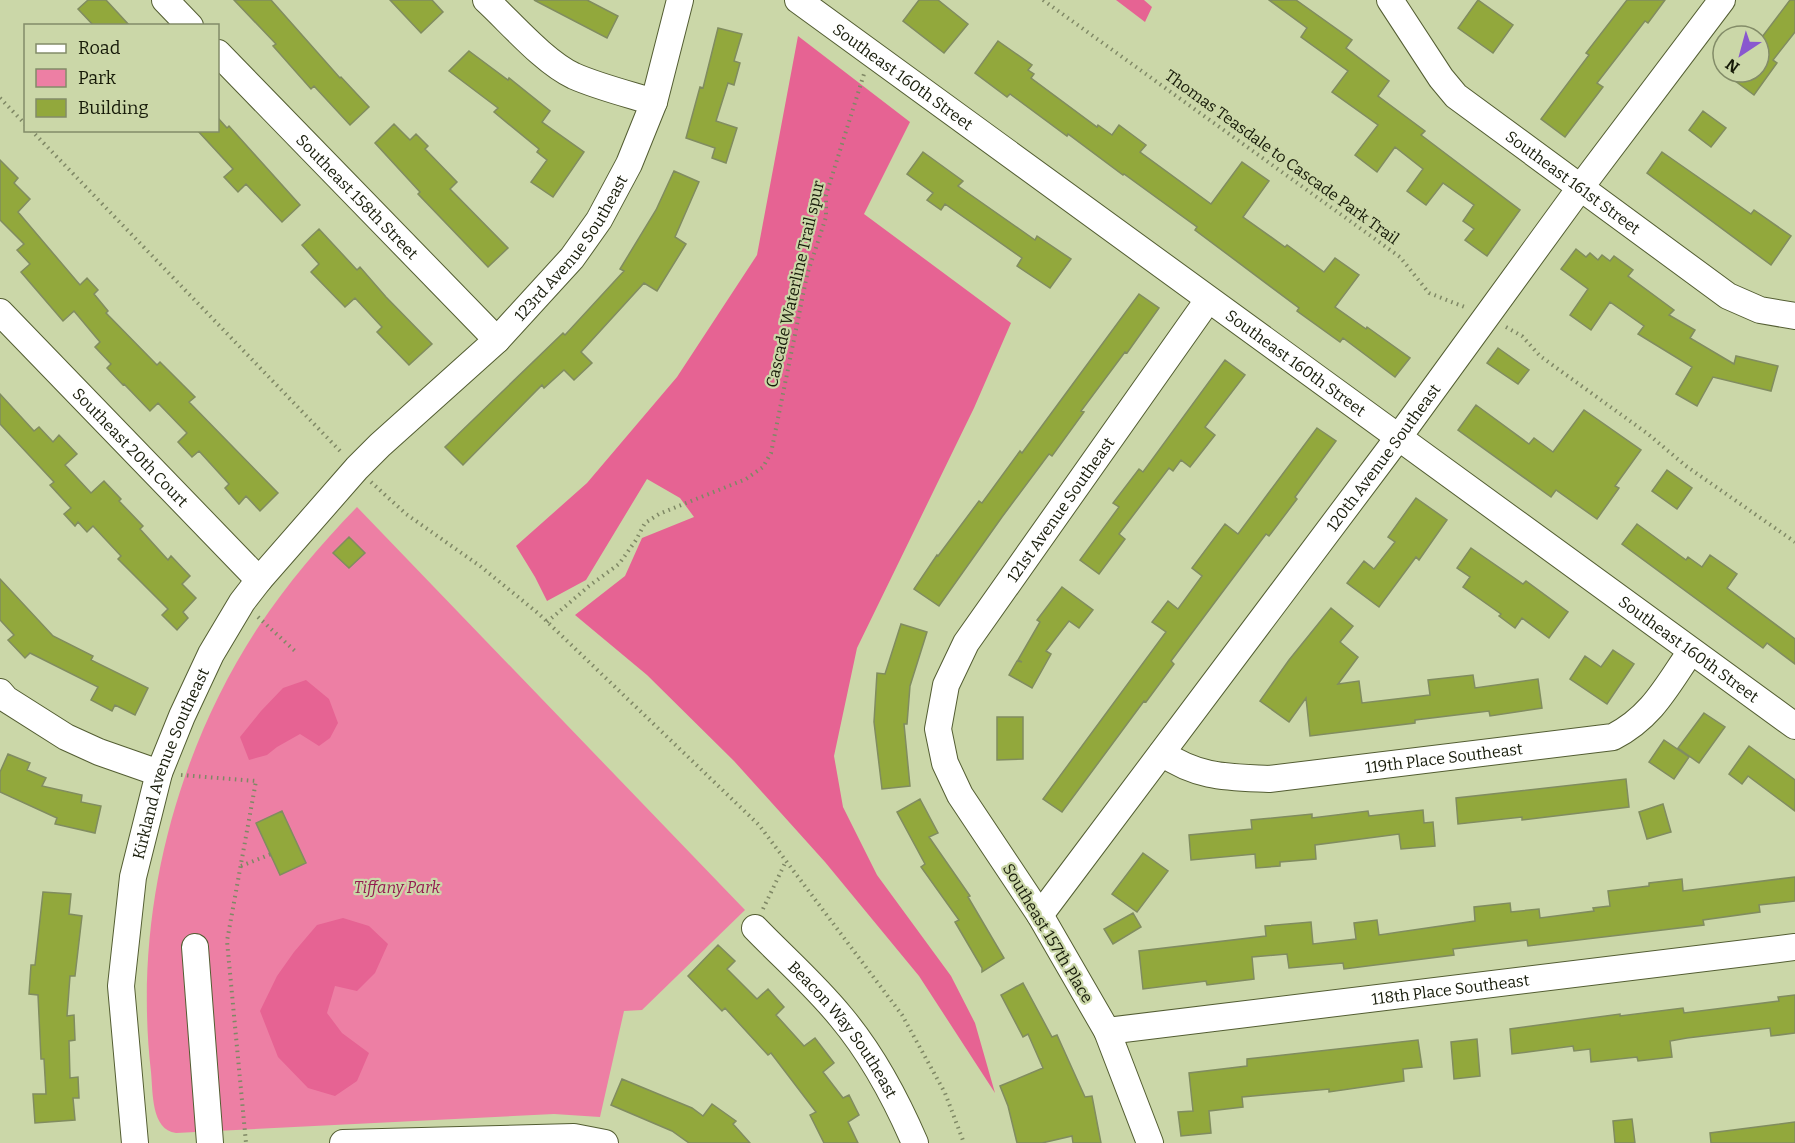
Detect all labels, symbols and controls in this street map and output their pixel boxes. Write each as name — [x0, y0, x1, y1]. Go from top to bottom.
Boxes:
street label: Southeast 160th Street — [829, 19, 977, 134]
legend — [24, 24, 219, 132]
north arrow — [1711, 24, 1771, 84]
text: Road — [78, 37, 121, 59]
text: N — [1722, 54, 1743, 77]
street label: Thomas Teasdale to Cascade Park Trail — [1161, 66, 1403, 249]
text: Park — [78, 67, 117, 89]
text: Building — [78, 97, 149, 119]
street label: Southeast 161st Street — [1502, 126, 1644, 238]
street label: Southeast 158th Street — [292, 130, 423, 263]
street label: 123rd Avenue Southeast — [510, 171, 631, 325]
street label: Cascade Waterline Trail spur — [762, 179, 828, 389]
street label: Southeast 160th Street — [1222, 305, 1370, 420]
street label: 120th Avenue Southeast — [1322, 380, 1444, 535]
street label: Southeast 20th Court — [69, 384, 193, 511]
street label: 121st Avenue Southeast — [1003, 433, 1118, 586]
street label: Southeast 160th Street — [1615, 591, 1763, 706]
street label: Kirkland Avenue Southeast — [128, 665, 213, 861]
street label: 119th Place Southeast — [1364, 739, 1524, 777]
street label: Southeast 157th Place — [999, 860, 1097, 1006]
park label: Tiffany Park — [354, 878, 441, 897]
street label: Beacon Way Southeast — [784, 957, 902, 1101]
street label: 118th Place Southeast — [1371, 970, 1531, 1008]

